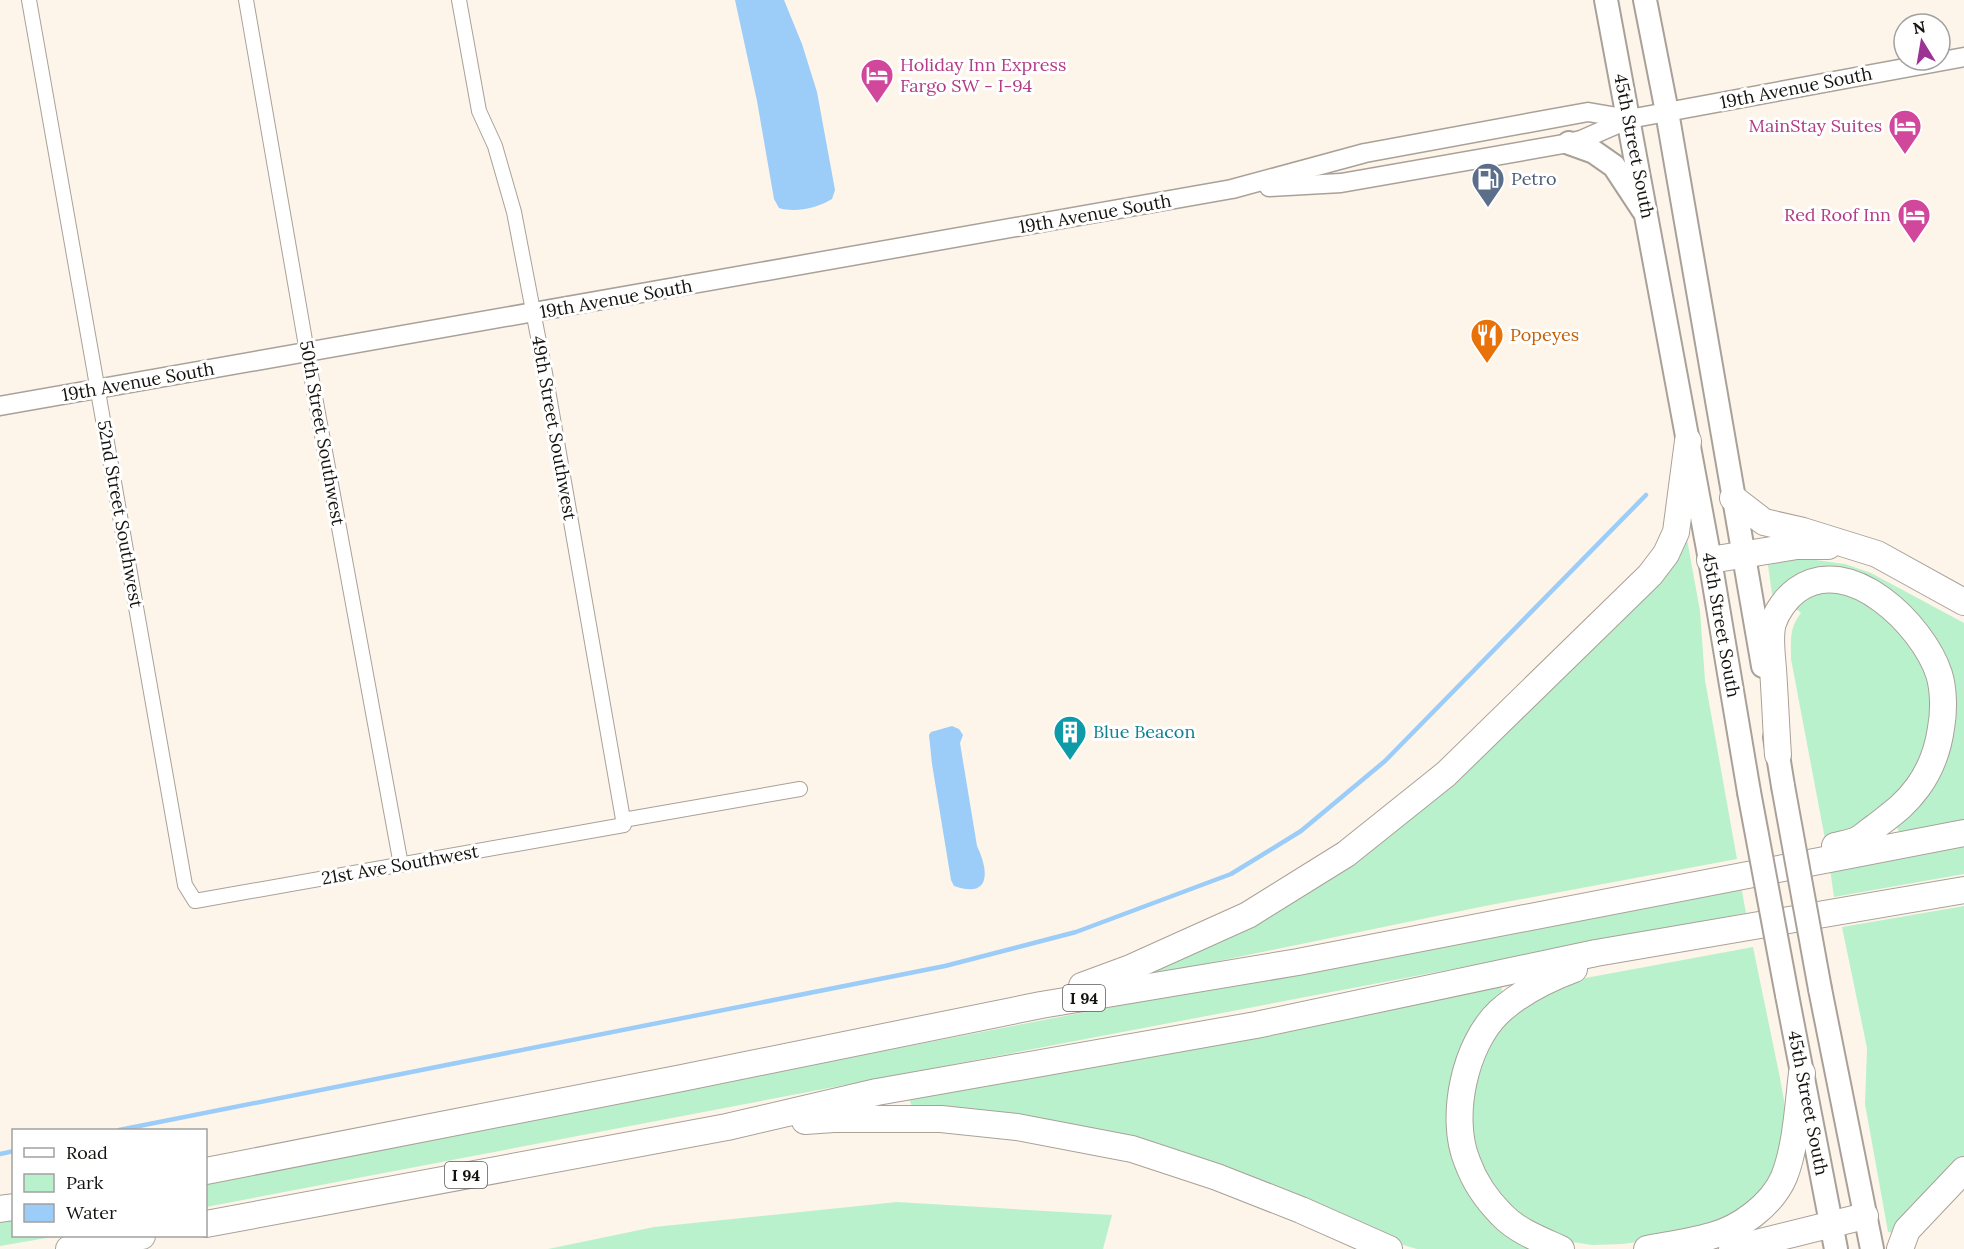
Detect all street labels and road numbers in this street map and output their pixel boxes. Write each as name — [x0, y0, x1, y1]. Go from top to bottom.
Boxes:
street label: 19th Avenue South — [1718, 61, 1874, 114]
street label: 45th Street South — [1609, 72, 1660, 220]
street label: 19th Avenue South — [1017, 189, 1173, 238]
street label: 19th Avenue South — [538, 274, 694, 323]
street label: 49th Street Southwest — [527, 334, 582, 522]
street label: 50th Street Southwest — [295, 339, 350, 527]
street label: 19th Avenue South — [60, 357, 216, 406]
street label: 52nd Street Southwest — [93, 418, 148, 610]
street label: 45th Street South — [1697, 551, 1746, 700]
street label: 21st Ave Southwest — [320, 839, 480, 890]
road number: I 94 — [1063, 985, 1105, 1011]
street label: 45th Street South — [1783, 1029, 1834, 1177]
road number: I 94 — [445, 1162, 487, 1188]

